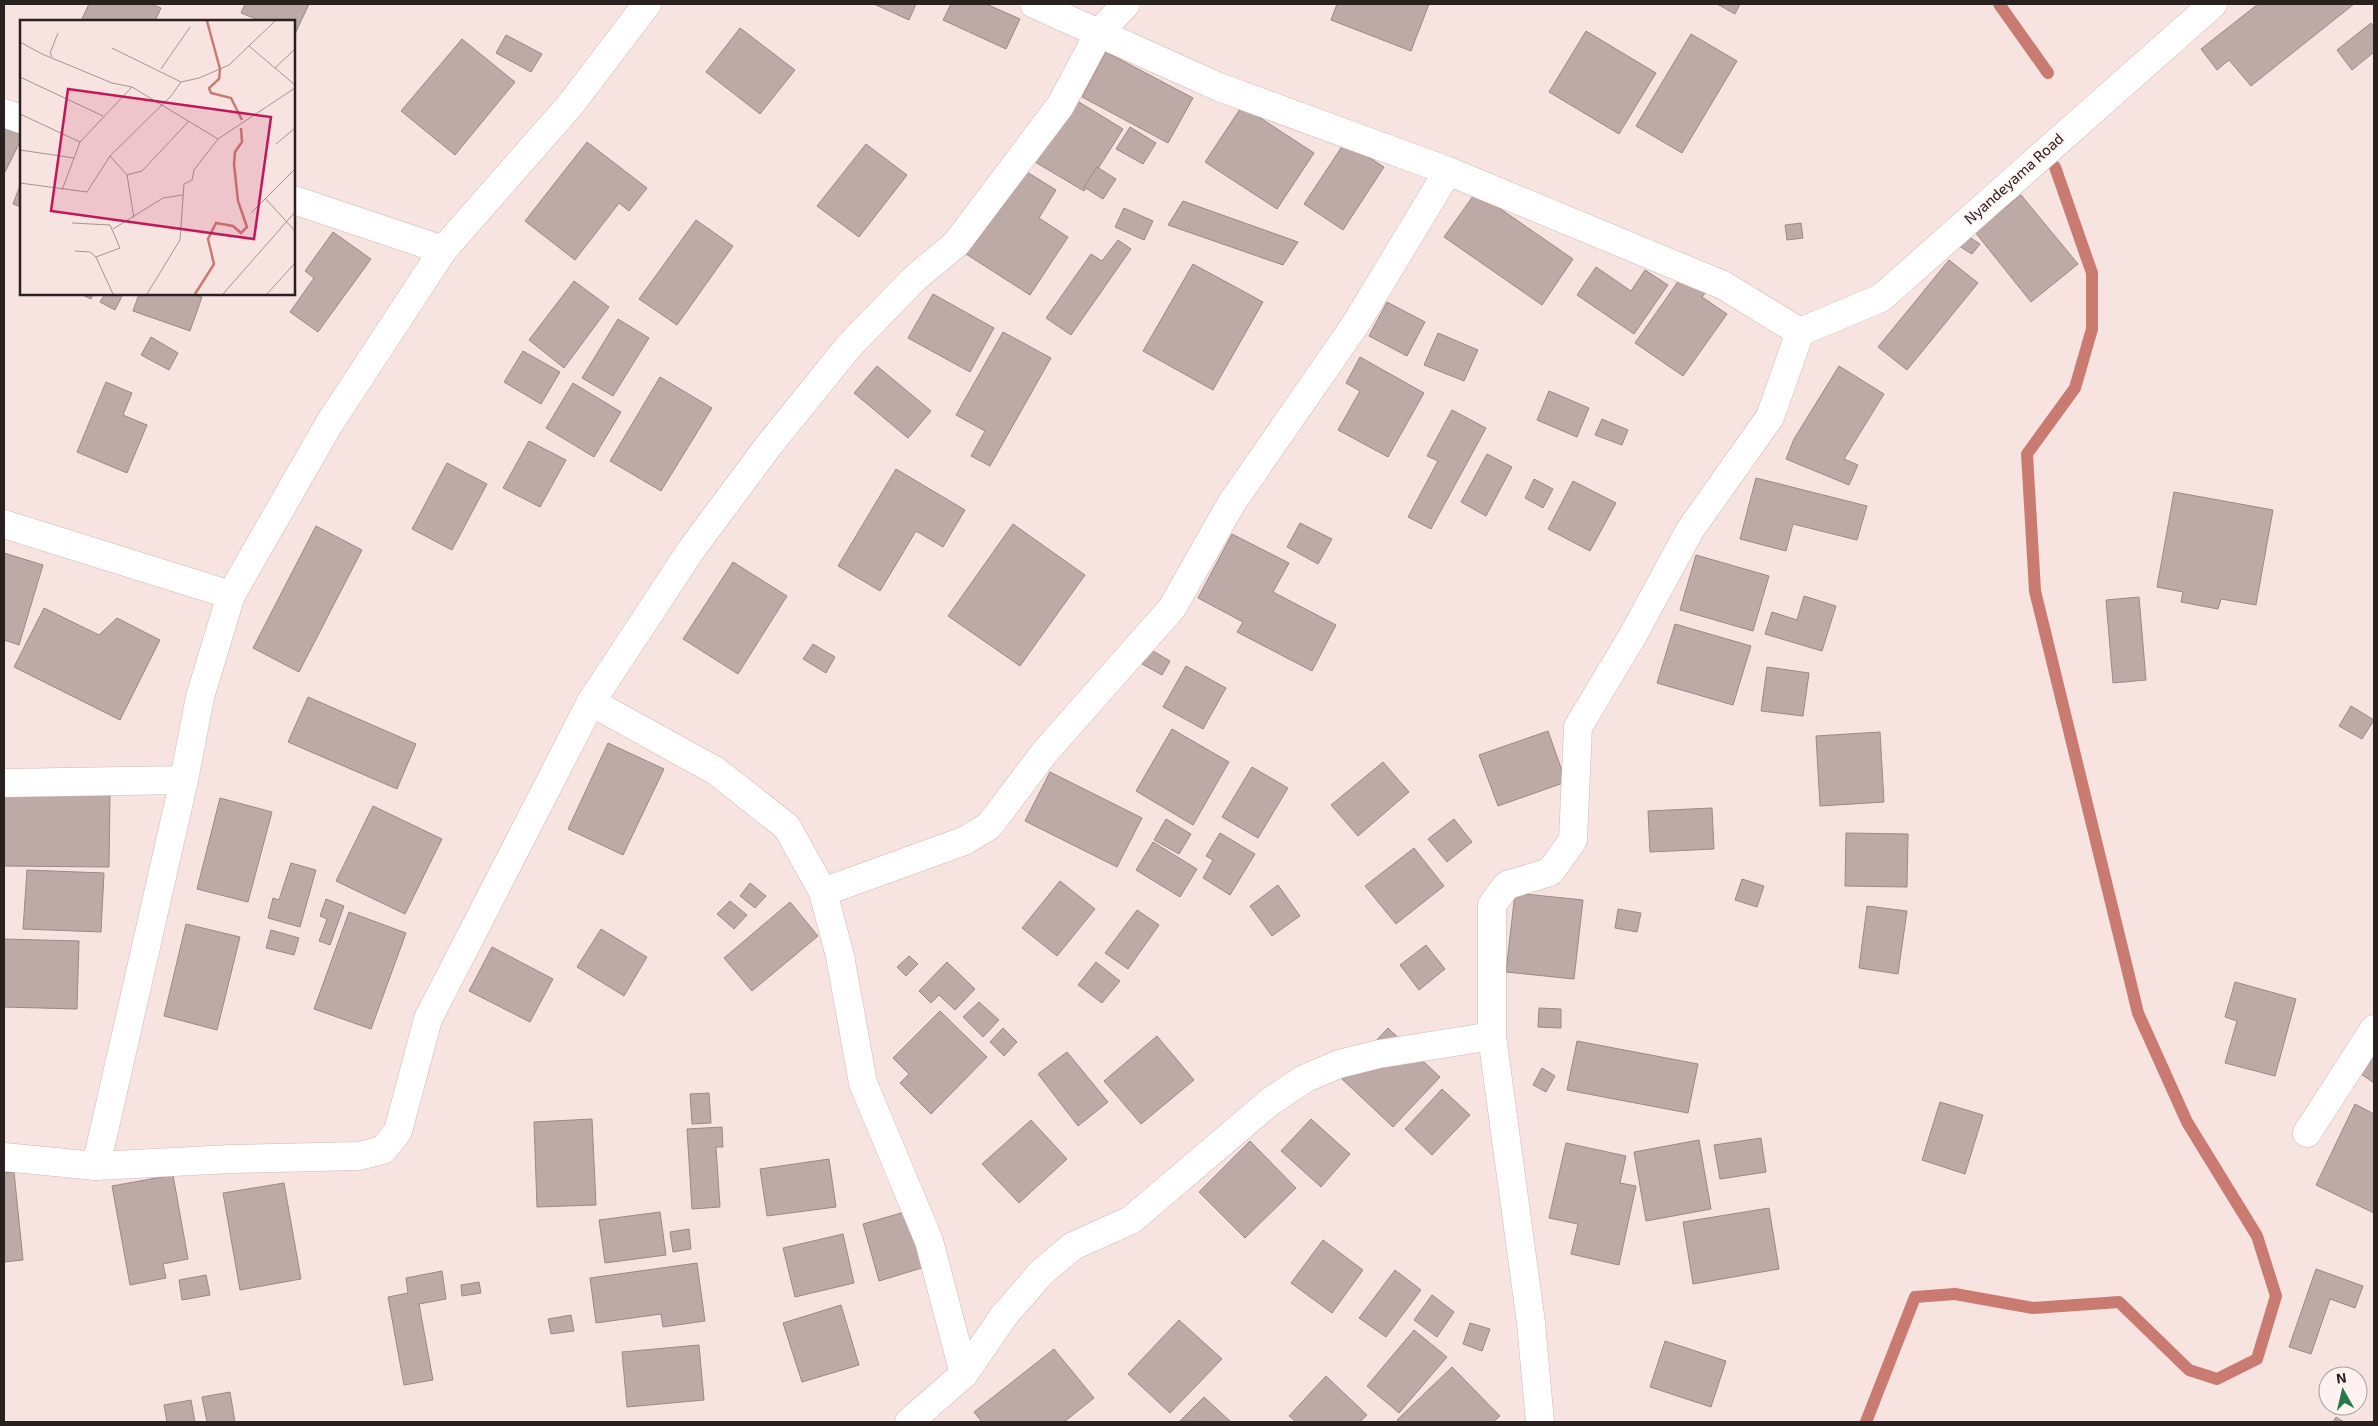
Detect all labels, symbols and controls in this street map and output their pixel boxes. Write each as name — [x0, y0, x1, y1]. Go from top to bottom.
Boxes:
inset map — [20, 20, 295, 295]
street label: Nyandeyama Road — [1960, 129, 2067, 228]
north arrow — [2318, 1366, 2368, 1416]
text: N — [2335, 1369, 2347, 1387]

